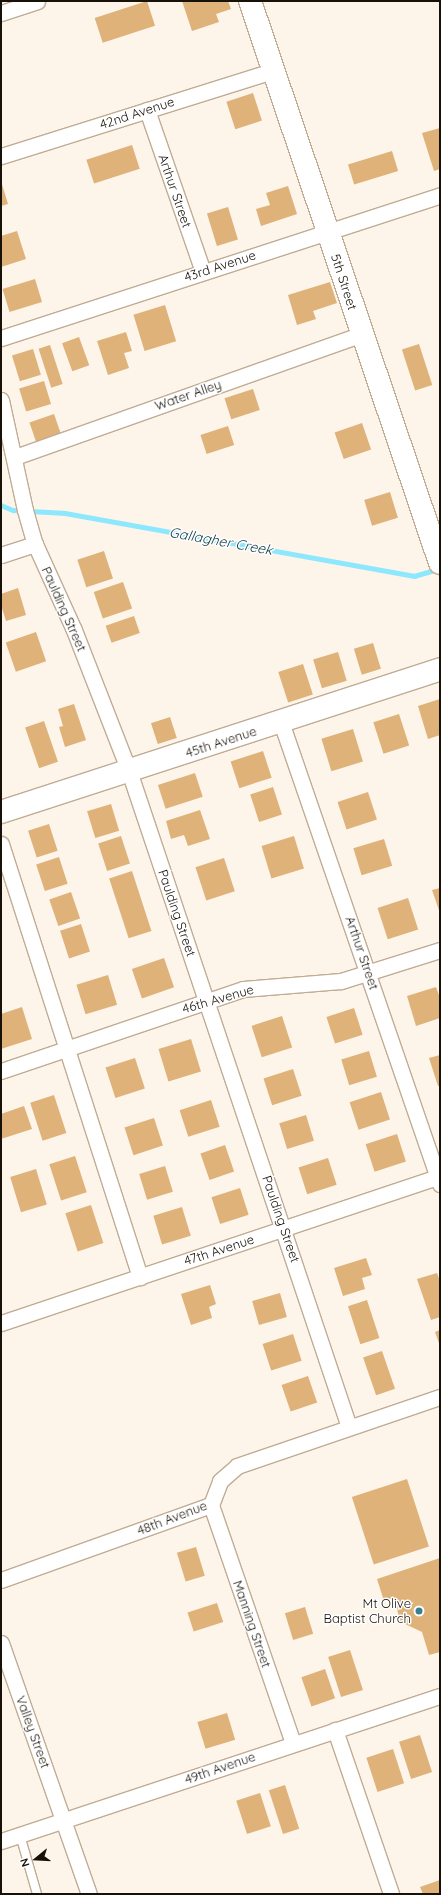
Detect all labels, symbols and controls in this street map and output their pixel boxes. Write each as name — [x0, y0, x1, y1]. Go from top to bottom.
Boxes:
street label: 42nd Avenue — [98, 94, 176, 132]
street label: Arthur Street — [155, 152, 195, 230]
street label: 43rd Avenue — [182, 247, 258, 285]
street label: 5th Street — [328, 252, 360, 312]
street label: Water Alley — [153, 376, 223, 414]
water label: Gallagher Creek — [168, 524, 274, 558]
street label: Paulding Street — [38, 564, 90, 654]
street label: 45th Avenue — [183, 723, 259, 761]
street label: Paulding Street — [155, 867, 199, 959]
street label: Arthur Street — [342, 914, 382, 992]
street label: 46th Avenue — [180, 981, 256, 1017]
street label: Paulding Street — [259, 1173, 303, 1265]
street label: 47th Avenue — [182, 1231, 256, 1269]
street label: 48th Avenue — [135, 1498, 209, 1538]
street label: Manning Street — [230, 1578, 274, 1670]
place label: Mt Olive Baptist Church — [323, 1596, 411, 1627]
marker: Mt Olive Baptist Church — [414, 1606, 424, 1616]
street label: Valley Street — [13, 1694, 53, 1770]
street label: 49th Avenue — [183, 1749, 257, 1787]
north arrow — [16, 1839, 56, 1879]
text: N — [17, 1857, 32, 1869]

